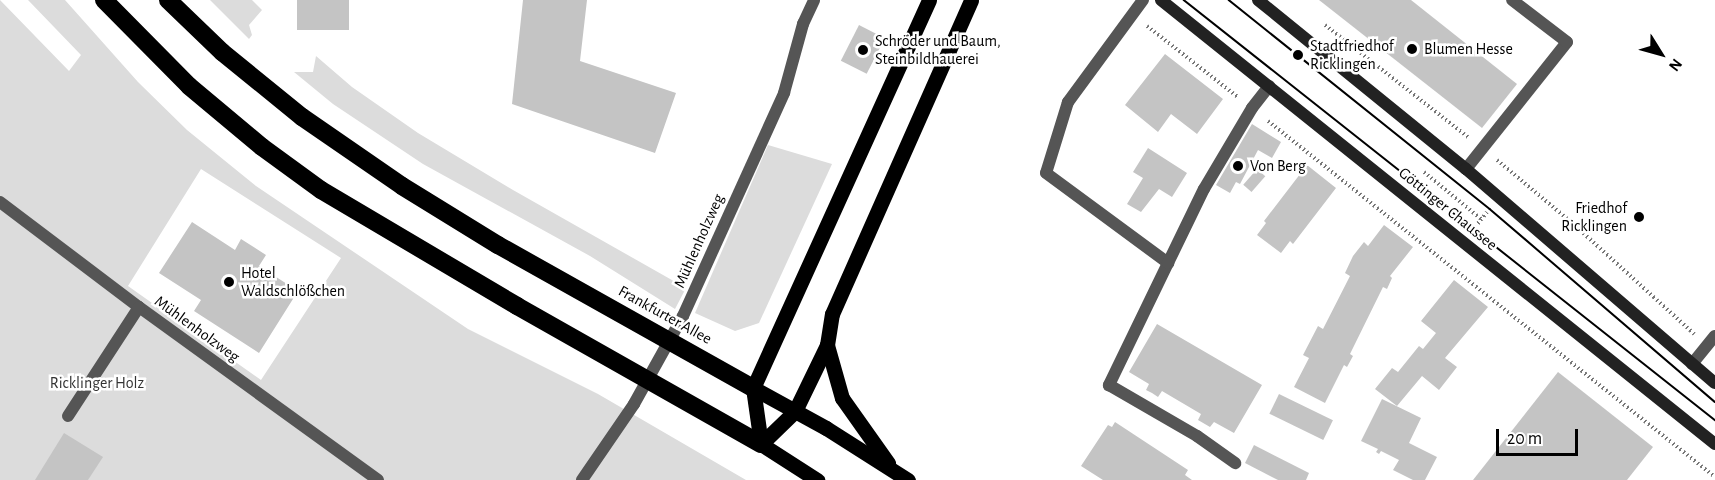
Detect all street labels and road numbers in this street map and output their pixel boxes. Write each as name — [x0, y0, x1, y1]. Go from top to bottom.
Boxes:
street label: Göttinger Chaussee — [1395, 163, 1501, 255]
street label: Mühlenholzweg — [670, 191, 728, 291]
street label: Frankfurter Allee — [615, 281, 715, 349]
street label: Mühlenholzweg — [151, 292, 243, 366]

